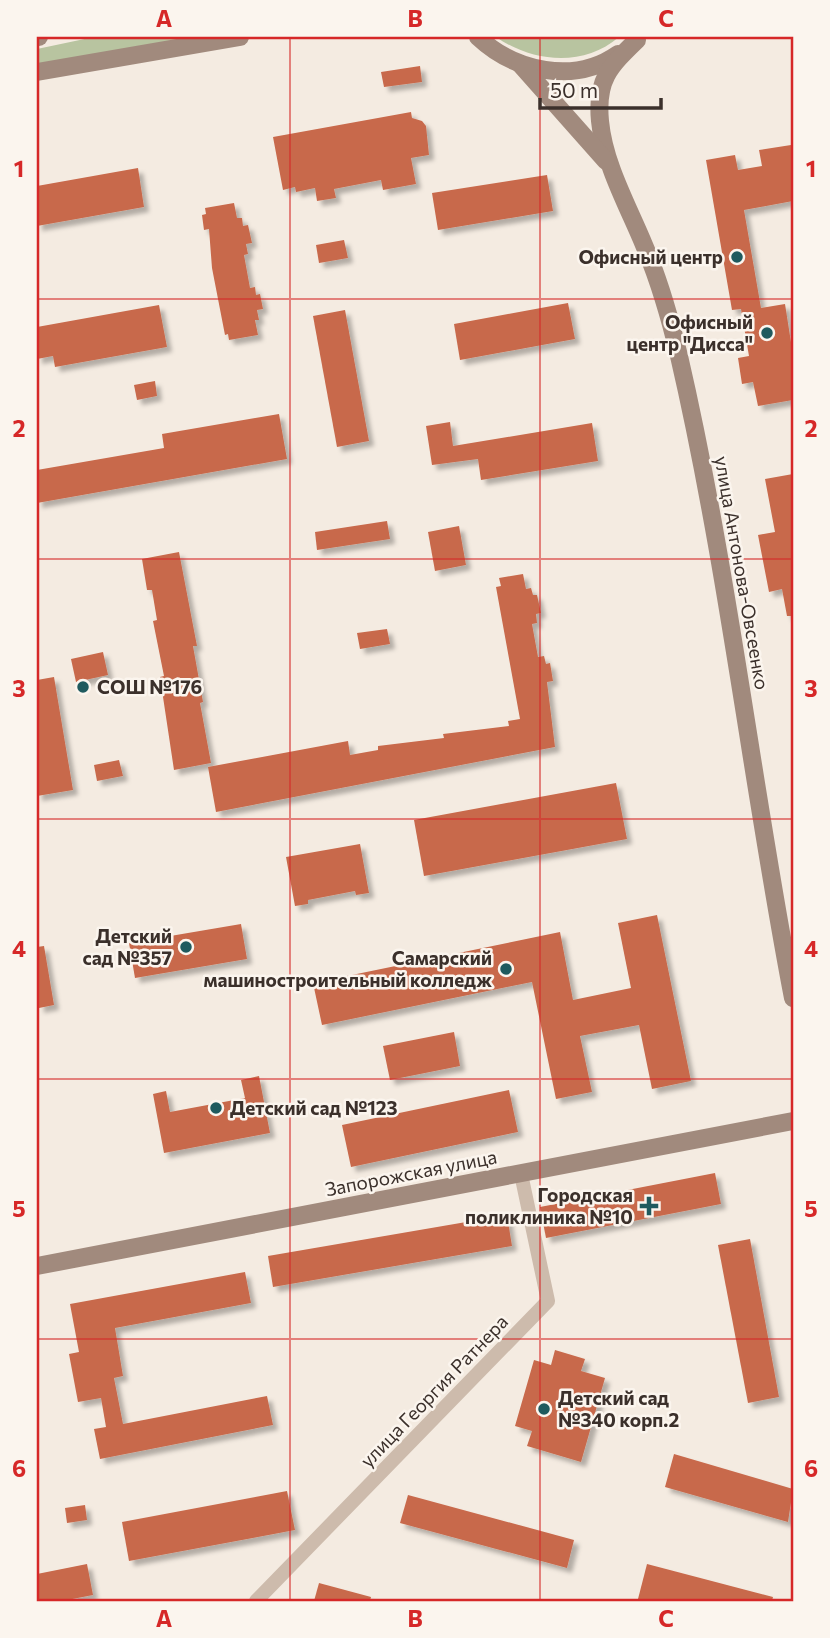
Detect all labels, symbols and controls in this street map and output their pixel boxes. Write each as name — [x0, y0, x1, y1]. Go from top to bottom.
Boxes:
text: A — [156, 4, 173, 32]
text: B — [407, 4, 423, 32]
text: C — [658, 4, 674, 32]
scale bar — [540, 66, 660, 110]
text: 50 m — [550, 77, 598, 102]
text: 1 — [14, 154, 24, 182]
text: 1 — [806, 154, 816, 182]
place label: Офисный центр — [578, 245, 723, 268]
marker: Офисный центр — [729, 249, 745, 265]
place label: Офисный центр "Дисса" — [626, 310, 753, 355]
marker: Офисный центр "Дисса" — [759, 325, 775, 341]
text: 2 — [12, 414, 26, 442]
text: 2 — [804, 414, 818, 442]
street label: улица Антонова-Овсеенко — [711, 454, 774, 692]
text: 3 — [12, 674, 26, 702]
text: 3 — [804, 674, 818, 702]
place label: СОШ №176 — [97, 675, 202, 698]
marker: СОШ №176 — [75, 679, 91, 695]
place label: Детский сад №357 — [83, 924, 172, 969]
text: 4 — [12, 934, 26, 962]
text: 4 — [804, 934, 818, 962]
marker: Детский сад №357 — [178, 939, 194, 955]
place label: Самарский машиностроительный колледж — [203, 946, 492, 991]
marker: Самарский машиностроительный колледж — [498, 961, 514, 977]
place label: Детский сад №123 — [230, 1096, 398, 1119]
marker: Детский сад №123 — [208, 1100, 224, 1116]
street label: Запорожская улица — [323, 1145, 499, 1200]
place label: Городская поликлиника №10 — [465, 1183, 633, 1228]
text: 5 — [12, 1194, 26, 1222]
text: 5 — [804, 1194, 818, 1222]
marker: Городская поликлиника №10 — [639, 1196, 659, 1216]
street label: улица Георгия Ратнера — [355, 1310, 512, 1472]
place label: Детский сад №340 корп.2 — [558, 1386, 679, 1431]
marker: Детский сад №340 корп.2 — [536, 1401, 552, 1417]
text: 6 — [12, 1454, 26, 1482]
text: 6 — [804, 1454, 818, 1482]
text: A — [156, 1604, 173, 1632]
text: B — [407, 1604, 423, 1632]
text: C — [658, 1604, 674, 1632]

